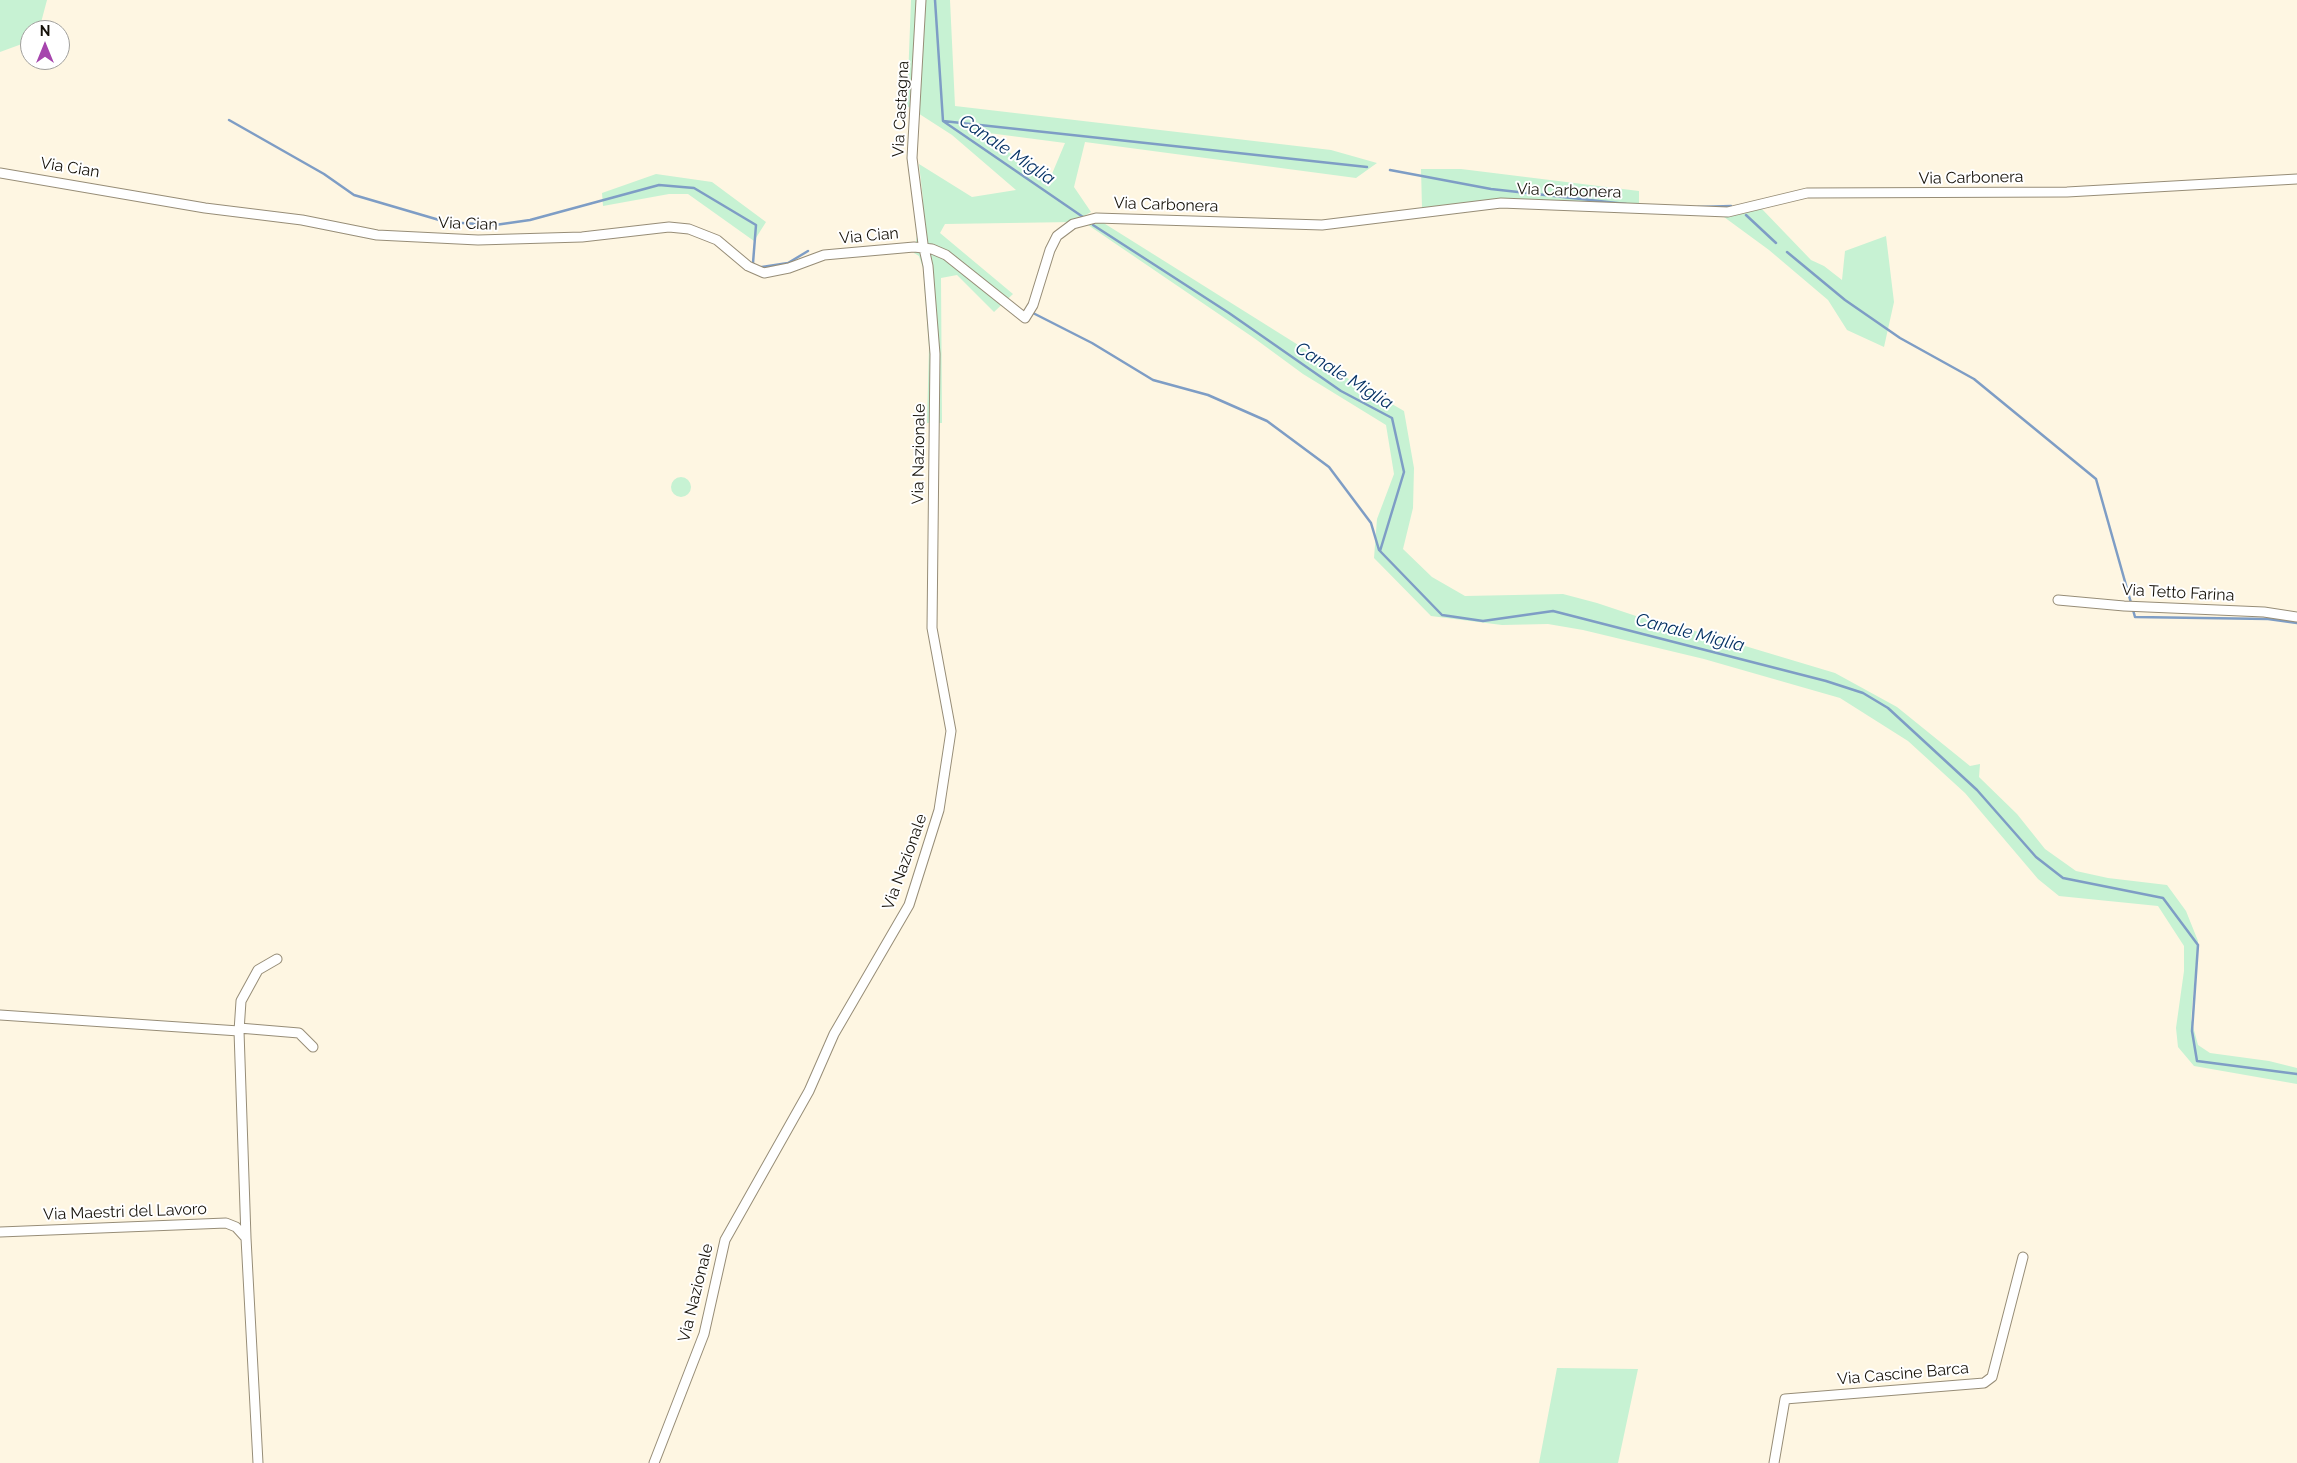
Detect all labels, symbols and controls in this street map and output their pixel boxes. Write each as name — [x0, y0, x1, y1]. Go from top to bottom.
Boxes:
north arrow — [20, 20, 70, 70]
text: N — [40, 23, 50, 39]
street label: Via Castagna — [889, 60, 913, 158]
water label: Canale Miglia — [955, 110, 1059, 190]
street label: Via Cian — [39, 154, 101, 182]
street label: Via Carbonera — [1918, 167, 2024, 189]
street label: Via Carbonera — [1516, 180, 1622, 202]
street label: Via Carbonera — [1113, 194, 1219, 216]
street label: Via Cian — [438, 213, 498, 235]
street label: Via Cian — [838, 224, 900, 248]
water label: Canale Miglia — [1291, 337, 1397, 415]
street label: Via Nazionale — [909, 403, 929, 505]
street label: Via Tetto Farina — [2121, 580, 2235, 606]
water label: Canale Miglia — [1633, 609, 1747, 657]
street label: Via Nazionale — [879, 811, 931, 913]
street label: Via Maestri del Lavoro — [43, 1200, 207, 1224]
street label: Via Nazionale — [674, 1242, 718, 1344]
street label: Via Cascine Barca — [1836, 1359, 1970, 1389]

